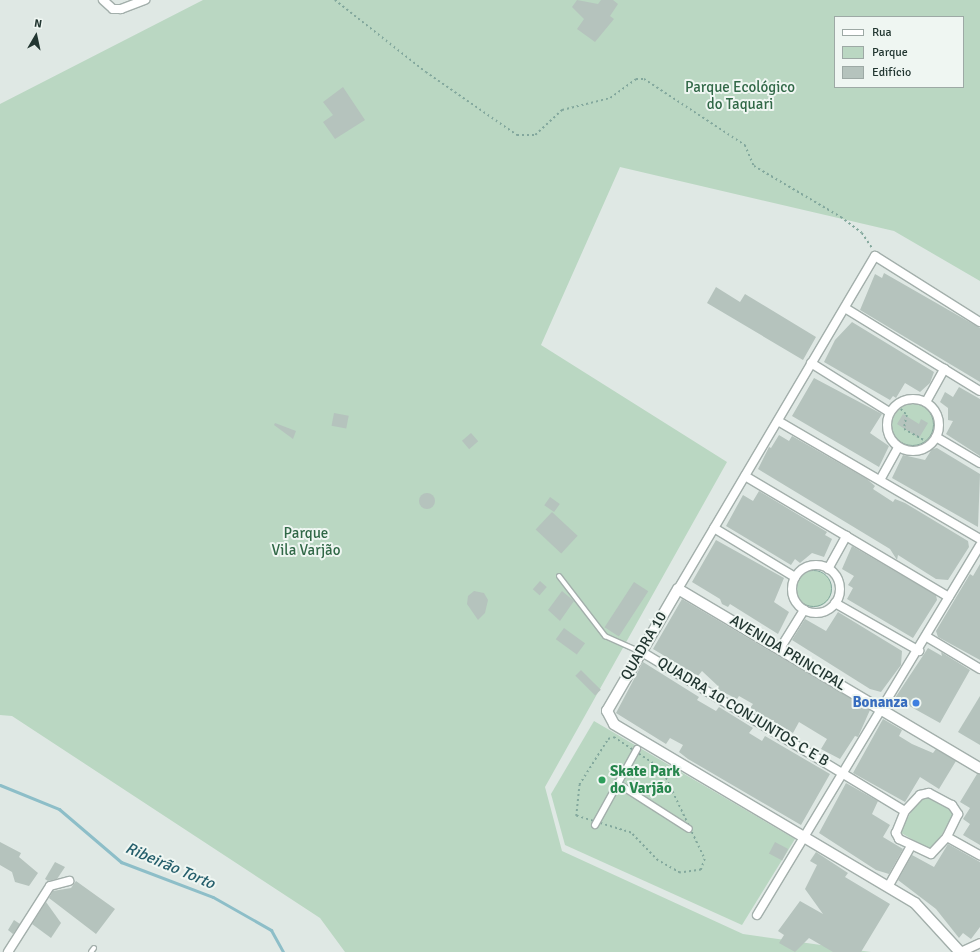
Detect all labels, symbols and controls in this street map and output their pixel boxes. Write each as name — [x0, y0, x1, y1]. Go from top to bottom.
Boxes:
north arrow — [16, 16, 56, 56]
legend — [834, 16, 964, 88]
text: N — [33, 17, 43, 31]
text: Rua — [872, 25, 892, 40]
text: Parque — [872, 45, 908, 60]
text: Edifício — [872, 65, 911, 80]
park label: Parque Ecológico do Taquari — [685, 78, 795, 113]
park label: Parque Vila Varjão — [272, 524, 340, 559]
street label: QUADRA 10 — [617, 609, 671, 683]
street label: AVENIDA PRINCIPAL — [727, 611, 849, 695]
street label: QUADRA 10 CONJUNTOS C E B — [654, 654, 832, 770]
place label: Bonanza — [852, 694, 908, 712]
marker: Bonanza — [911, 698, 921, 708]
place label: Skate Park do Varjão — [610, 762, 680, 797]
marker: Skate Park do Varjão — [597, 775, 607, 785]
water label: Ribeirão Torto — [122, 839, 218, 893]

